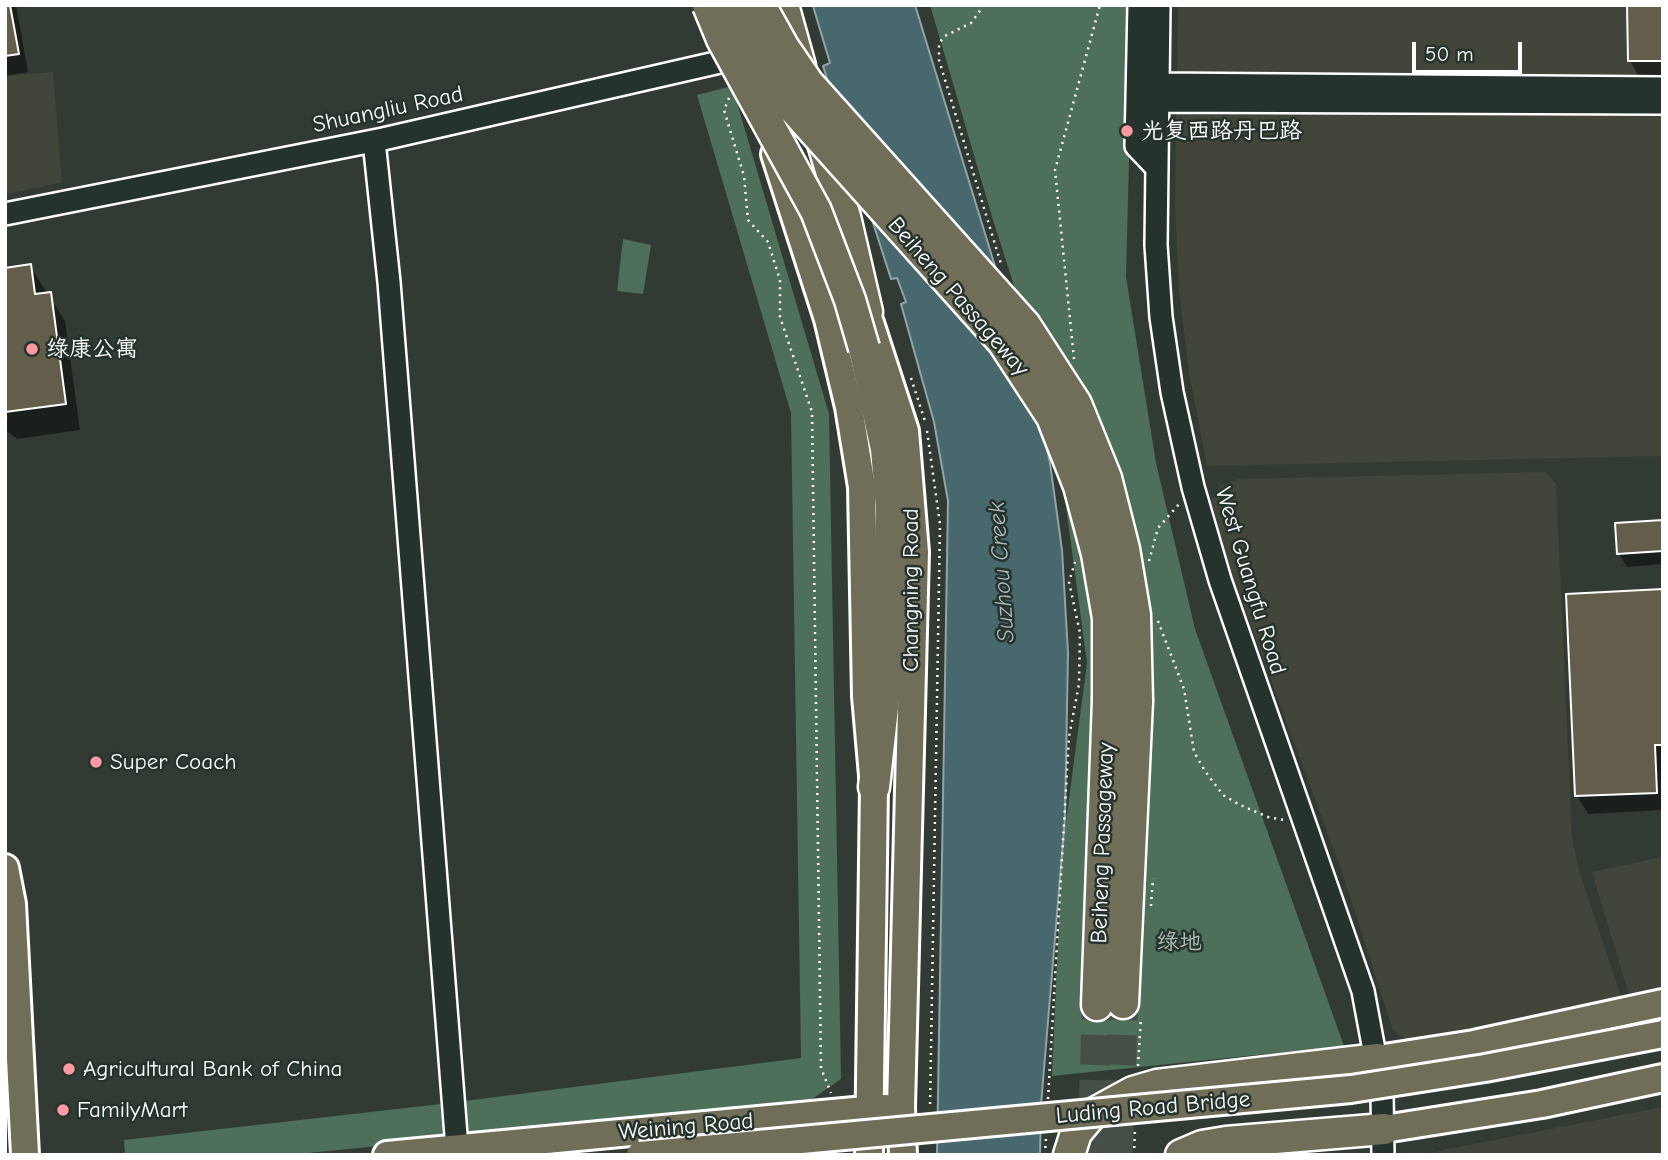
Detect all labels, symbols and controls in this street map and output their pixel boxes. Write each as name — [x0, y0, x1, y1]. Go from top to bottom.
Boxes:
scale bar — [1416, 28, 1526, 72]
text: 50 m — [1425, 42, 1474, 66]
street label: Shuangliu Road — [310, 81, 466, 139]
place label: 光复西路丹巴路 — [1141, 117, 1302, 145]
marker: 光复西路丹巴路 — [1119, 123, 1135, 139]
street label: Beiheng Passageway — [882, 212, 1034, 382]
place label: 绿康公寓 — [46, 335, 138, 363]
marker: 绿康公寓 — [24, 341, 40, 357]
street label: West Guangfu Road — [1208, 484, 1292, 678]
water label: Suzhou Creek — [983, 501, 1021, 643]
street label: Changning Road — [897, 508, 925, 672]
street label: Beiheng Passageway — [1086, 742, 1120, 944]
place label: Super Coach — [110, 748, 237, 776]
marker: Super Coach — [88, 754, 104, 770]
park label: 绿地 — [1156, 928, 1202, 956]
place label: Agricultural Bank of China — [83, 1055, 342, 1083]
marker: Agricultural Bank of China — [61, 1061, 77, 1077]
street label: Luding Road Bridge — [1055, 1086, 1251, 1130]
place label: FamilyMart — [77, 1096, 187, 1124]
marker: FamilyMart — [55, 1102, 71, 1118]
street label: Weining Road — [617, 1107, 755, 1147]

